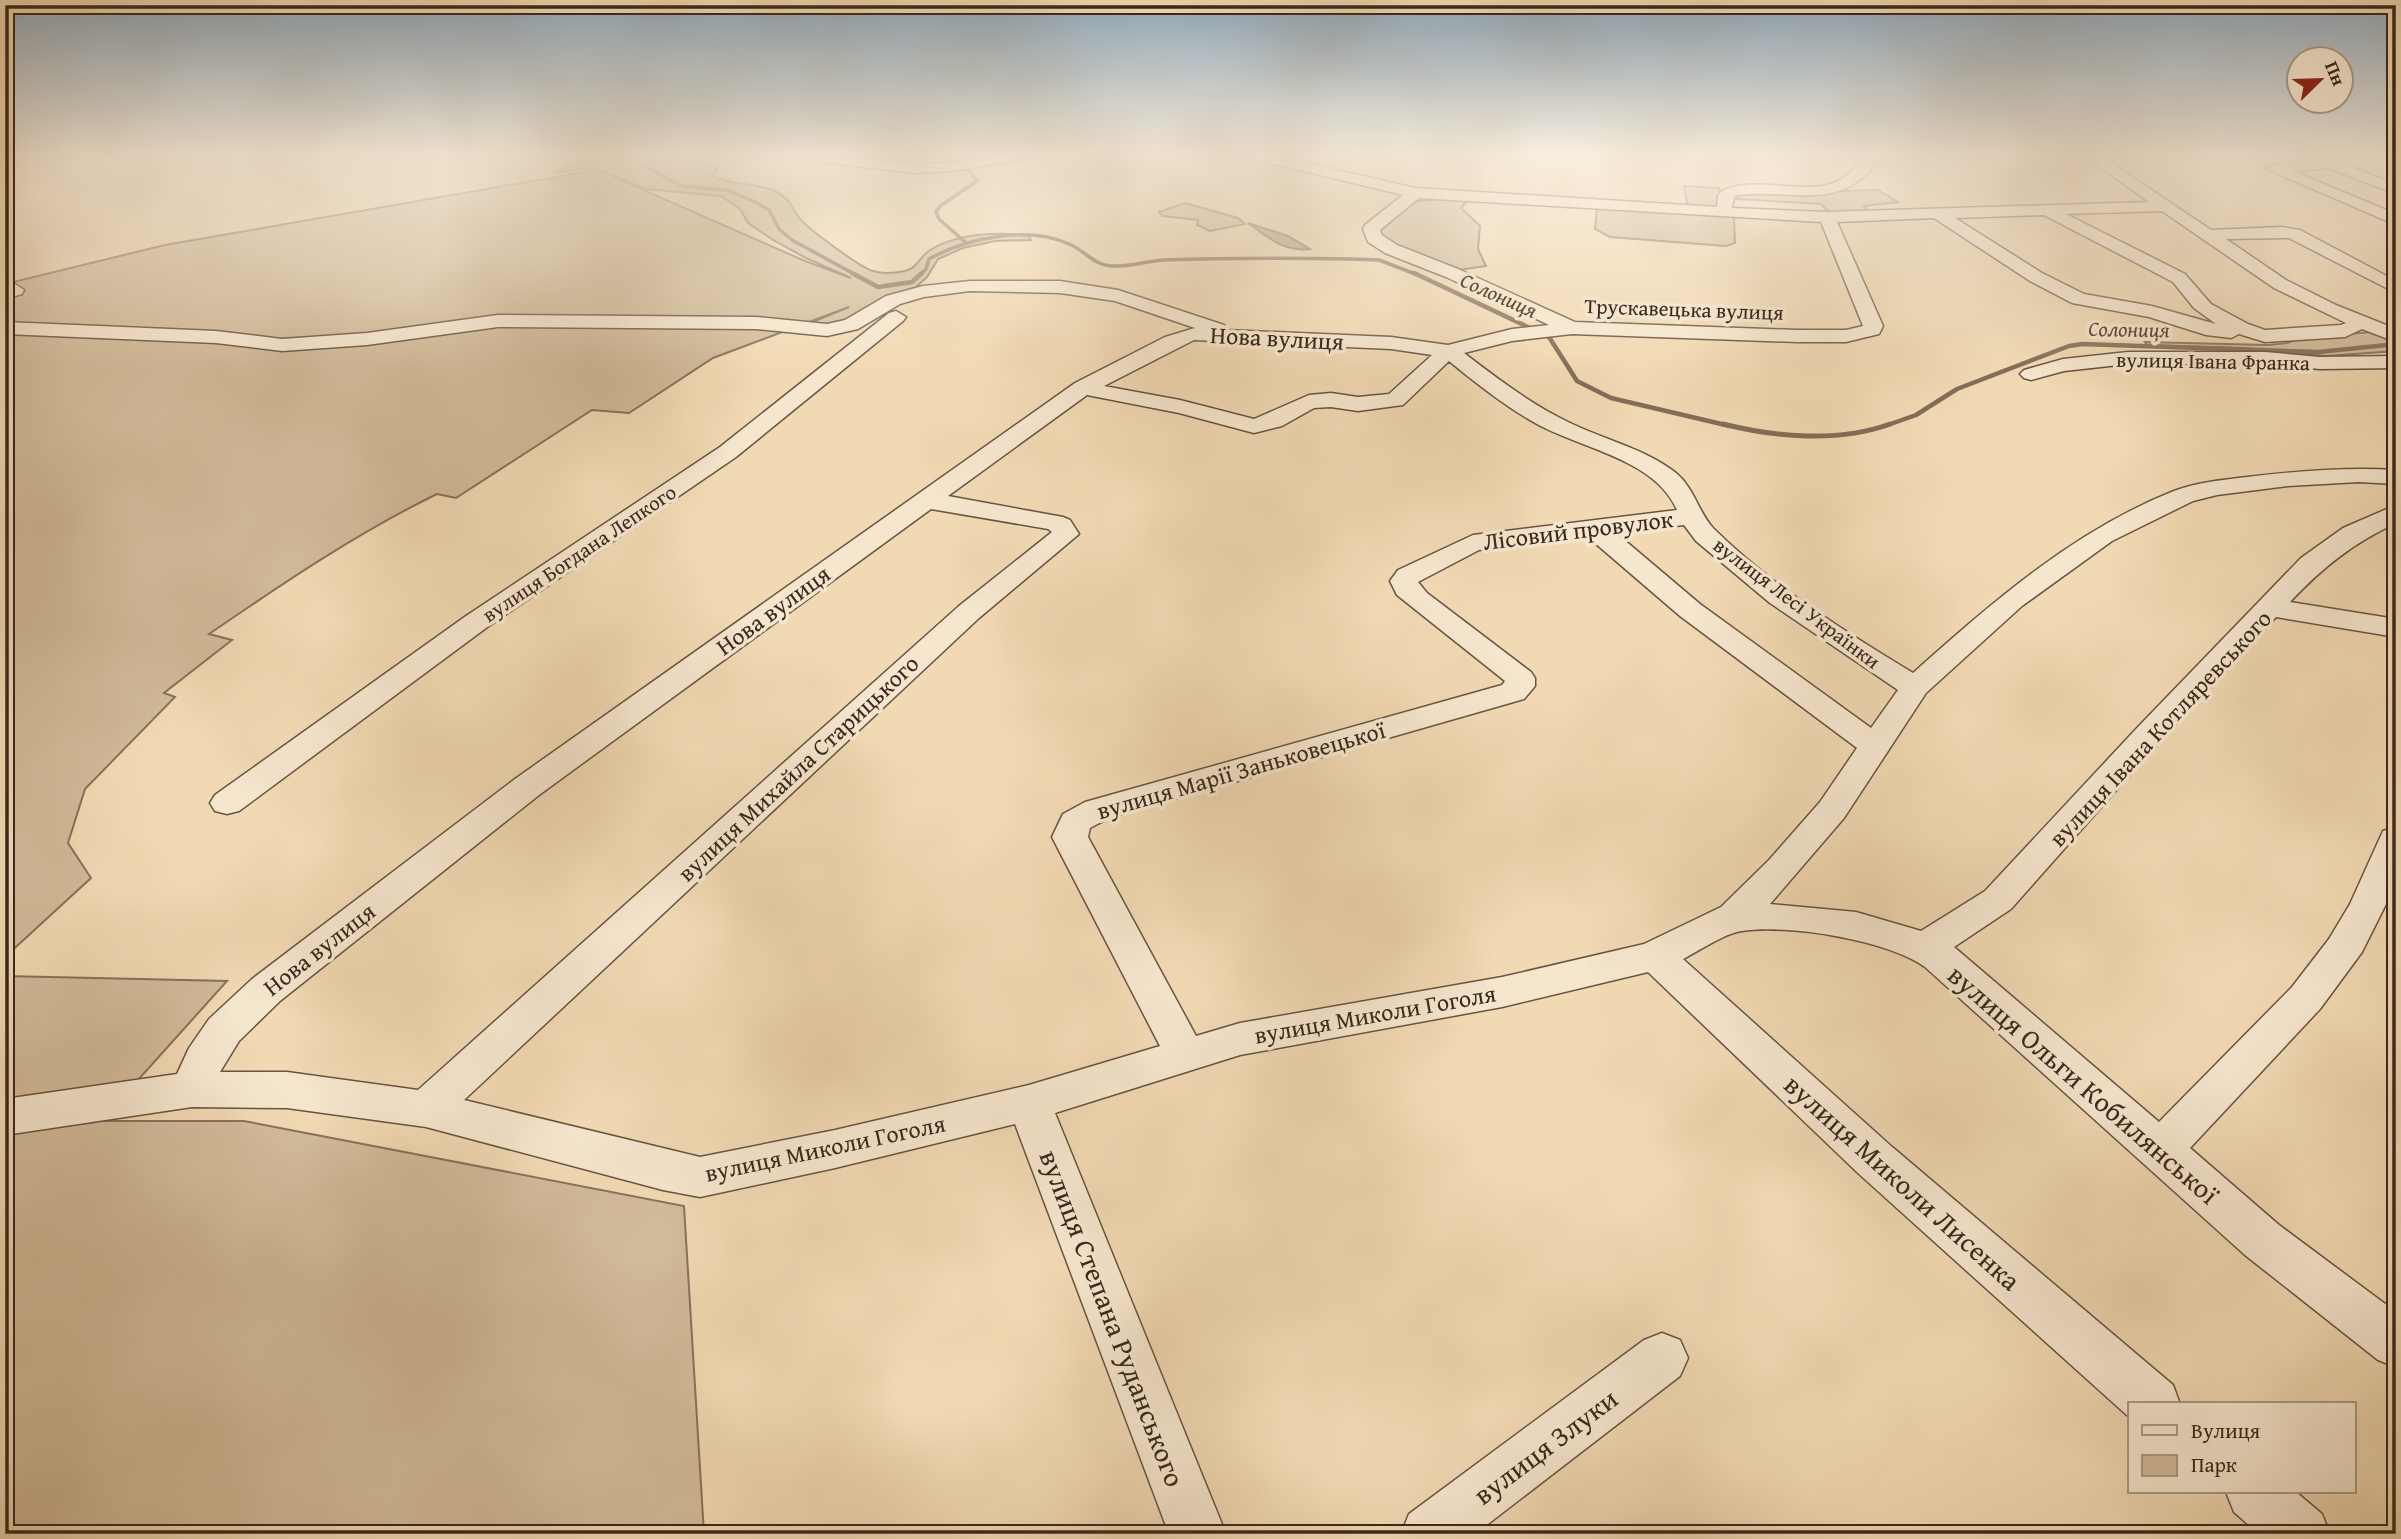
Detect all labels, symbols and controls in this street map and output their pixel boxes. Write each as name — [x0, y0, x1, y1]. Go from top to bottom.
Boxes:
north arrow — [2286, 46, 2356, 116]
text: Пн — [2318, 57, 2353, 90]
water label: Солониця — [1456, 264, 1542, 326]
street label: Трускавецька вулиця — [1584, 290, 1784, 328]
water label: Солониця — [2088, 313, 2170, 345]
street label: Нова вулиця — [1209, 317, 1345, 359]
street label: вулиця Івана Франка — [2116, 344, 2310, 378]
street label: вулиця Богдана Лепкого — [476, 476, 682, 630]
street label: Лісовий провулок — [1481, 501, 1675, 559]
street label: вулиця Лесі Українки — [1707, 530, 1887, 676]
street label: Нова вулиця — [709, 557, 837, 663]
street label: вулиця Івана Котляревського — [2041, 602, 2279, 854]
street label: вулиця Михайла Старицького — [669, 646, 927, 890]
street label: вулиця Марії Заньковецької — [1092, 712, 1390, 828]
street label: Нова вулиця — [255, 894, 383, 1004]
street label: вулиця Ольги Кобилянської — [1939, 954, 2229, 1214]
street label: вулиця Миколи Гоголя — [1251, 976, 1499, 1052]
street label: вулиця Миколи Лисенка — [1775, 1064, 2031, 1300]
street label: вулиця Миколи Гоголя — [702, 1105, 948, 1191]
street label: вулиця Степана Руданського — [1030, 1144, 1196, 1492]
street label: вулиця Злуки — [1464, 1378, 1626, 1514]
legend — [2128, 1402, 2356, 1494]
text: Вулиця — [2191, 1415, 2261, 1446]
text: Парк — [2191, 1449, 2237, 1480]

